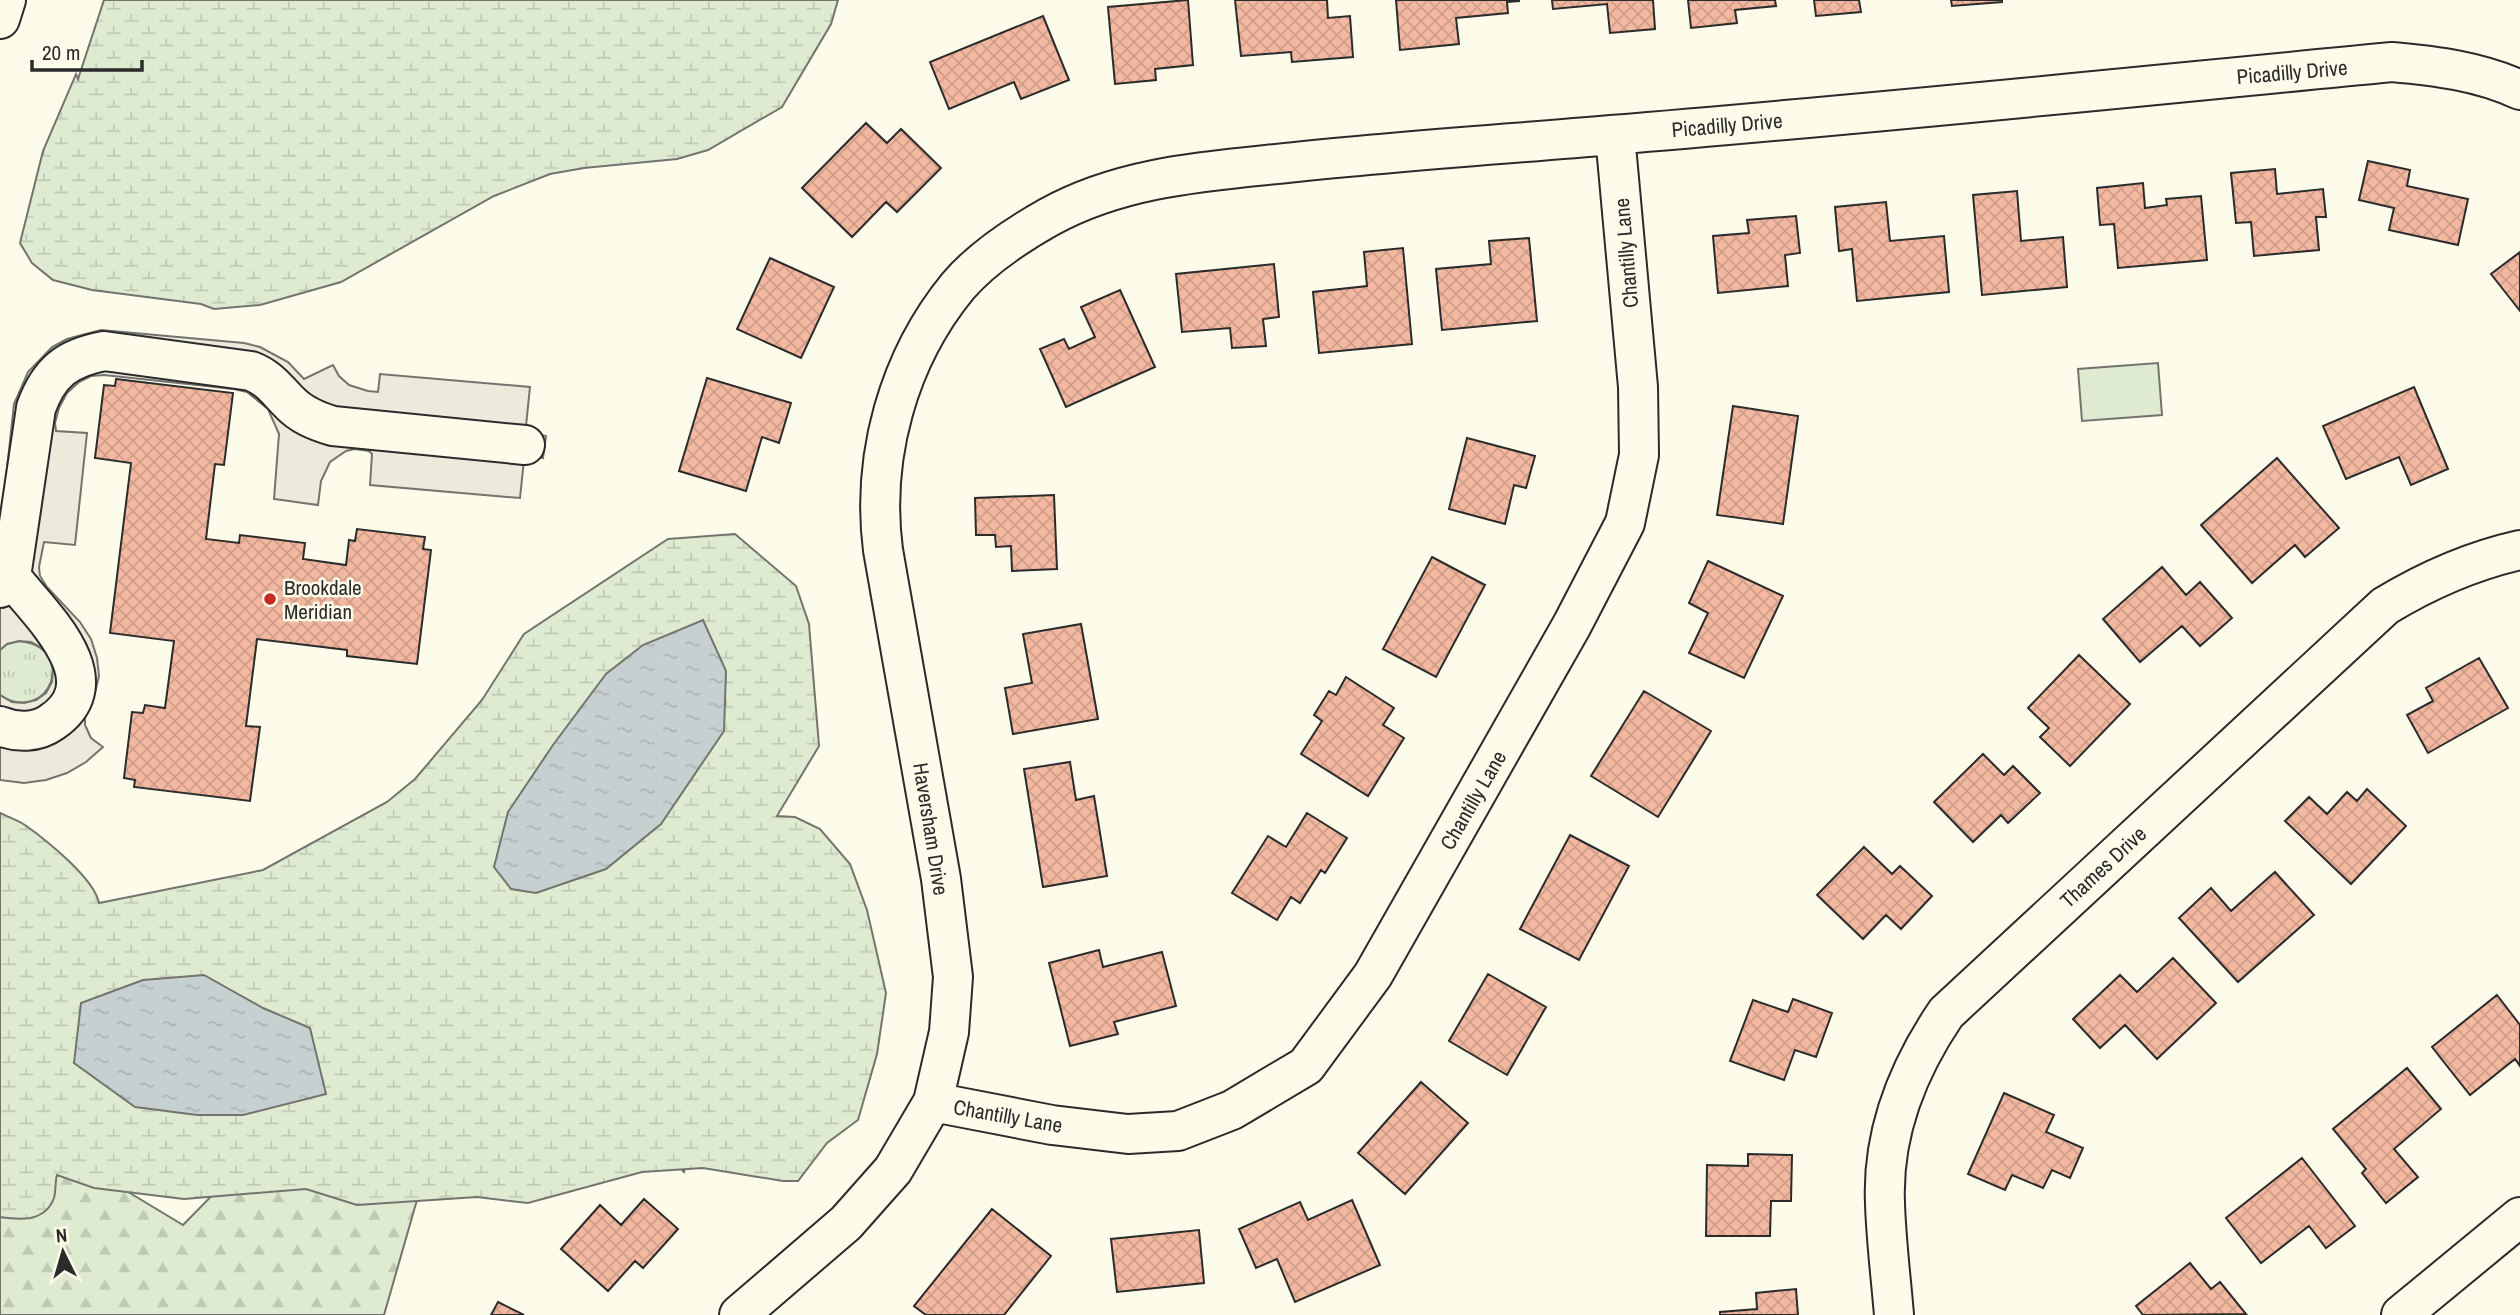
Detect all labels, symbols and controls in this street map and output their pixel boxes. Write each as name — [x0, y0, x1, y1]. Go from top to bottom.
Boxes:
scale bar — [32, 28, 142, 72]
text: 20 m — [42, 38, 80, 67]
street label: Picadilly Drive — [2235, 53, 2349, 91]
street label: Picadilly Drive — [1670, 106, 1784, 144]
street label: Chantilly Lane — [1607, 197, 1645, 309]
place label: Brookdale Meridian — [284, 573, 362, 626]
marker: Brookdale Meridian — [262, 591, 278, 607]
street label: Chantilly Lane — [1433, 745, 1513, 855]
street label: Haversham Drive — [906, 761, 956, 897]
street label: Thames Drive — [2054, 820, 2152, 914]
street label: Chantilly Lane — [951, 1092, 1065, 1140]
north arrow — [28, 1217, 98, 1287]
text: N — [55, 1222, 68, 1249]

